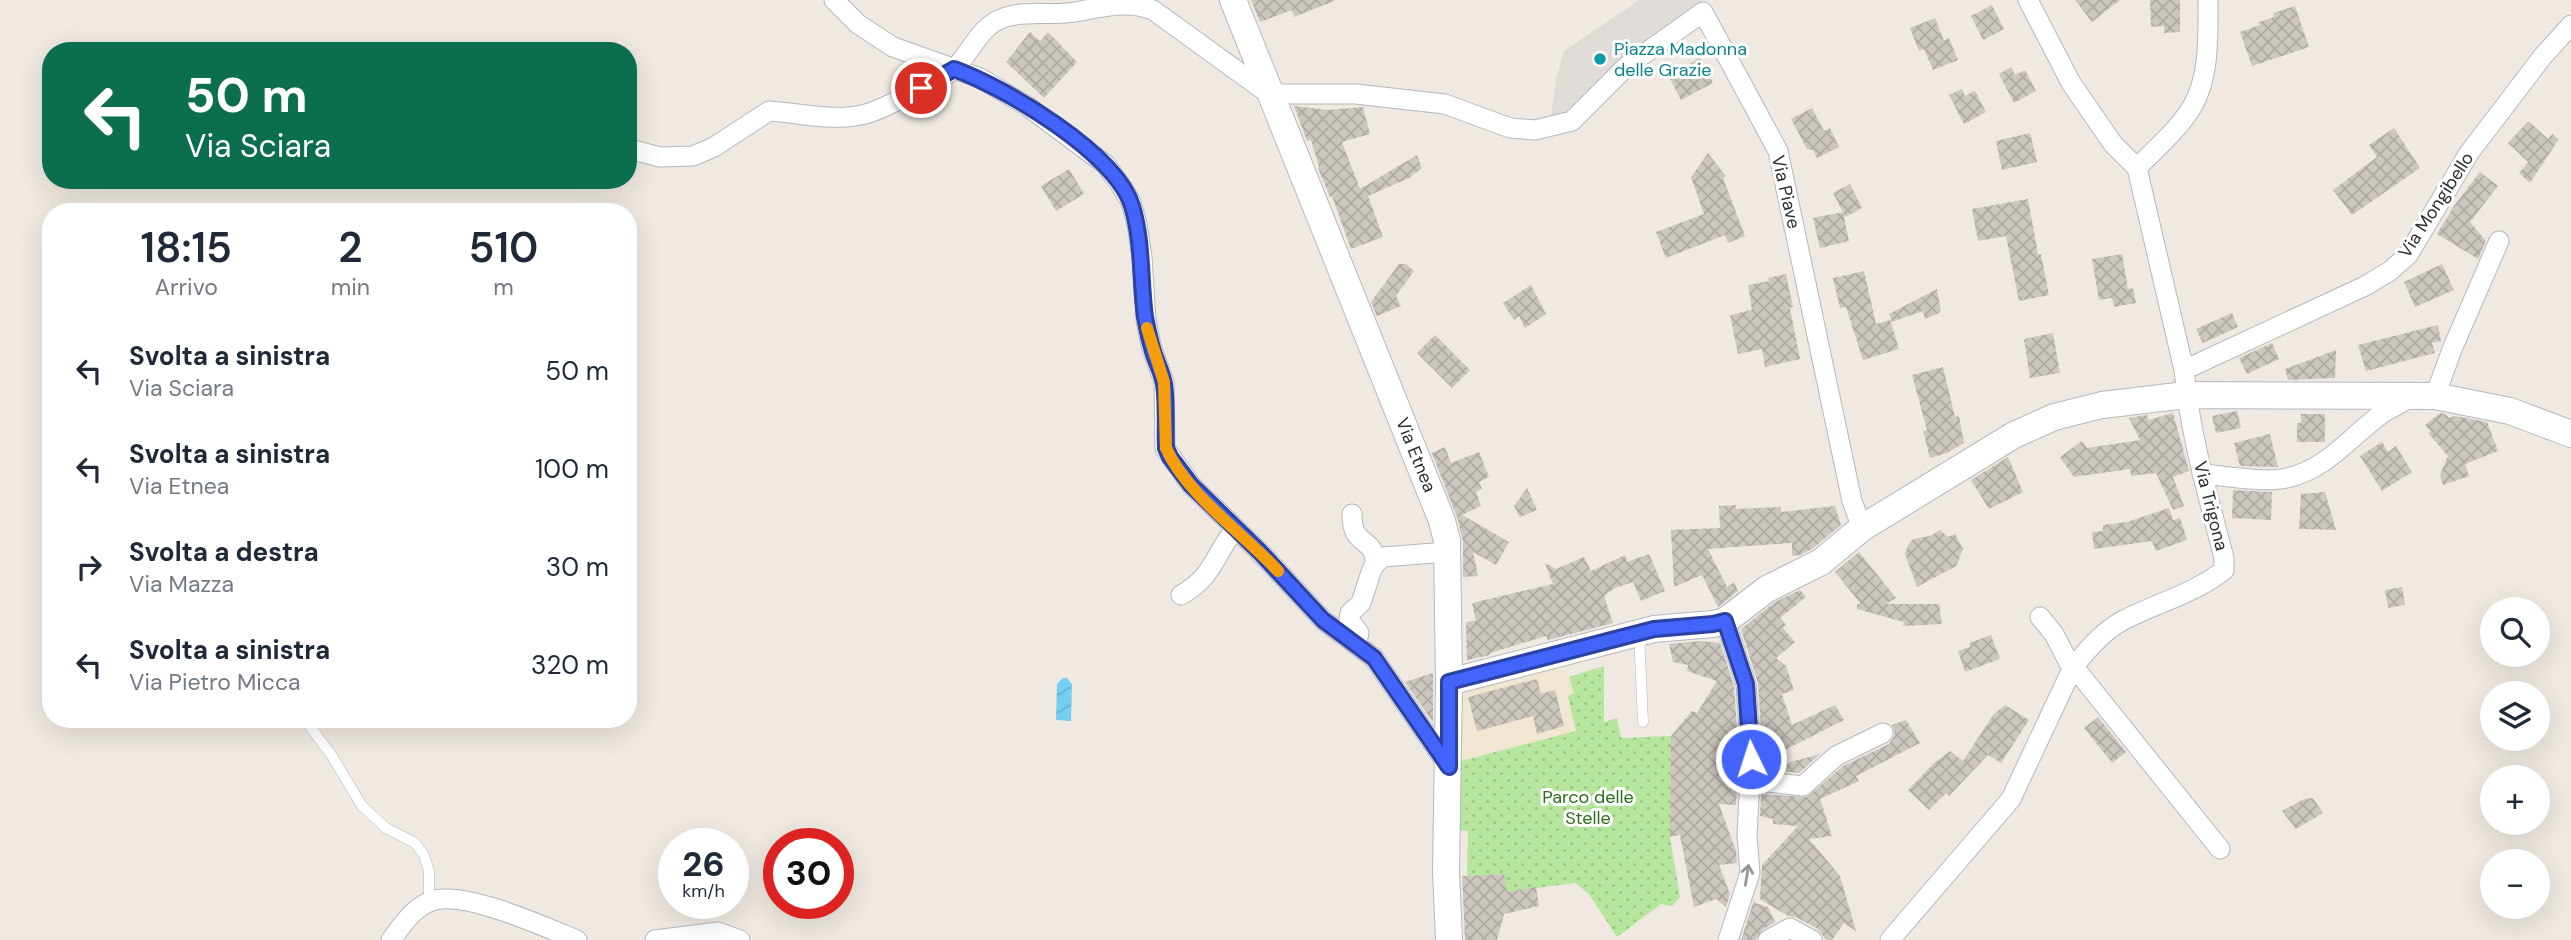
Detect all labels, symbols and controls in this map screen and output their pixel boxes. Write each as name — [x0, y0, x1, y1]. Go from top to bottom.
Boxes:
place label: Piazza Madonna delle Grazie — [1614, 37, 1747, 82]
marker: Piazza Madonna delle Grazie — [1592, 51, 1608, 67]
pin — [891, 58, 951, 118]
text: 50 m — [185, 63, 308, 127]
icon: arrive — [902, 69, 940, 107]
icon: left — [70, 70, 161, 161]
text: Via Sciara — [185, 125, 331, 167]
street label: Via Mongibello — [2393, 147, 2479, 263]
street label: Via Piave — [1766, 153, 1806, 231]
text: 18:15 — [141, 220, 232, 275]
text: 2 — [338, 220, 362, 275]
text: 510 — [468, 220, 538, 275]
text: Arrivo — [155, 272, 218, 302]
text: min — [331, 272, 370, 302]
text: m — [493, 272, 514, 302]
text: Svolta a sinistra — [129, 339, 330, 373]
icon: left — [70, 352, 108, 390]
text: 50 m — [545, 354, 609, 388]
text: Via Sciara — [129, 373, 234, 403]
street label: Via Etnea — [1390, 414, 1442, 496]
text: Svolta a sinistra — [129, 437, 330, 471]
icon: left — [70, 450, 108, 488]
text: 100 m — [535, 452, 609, 486]
street label: Via Trigona — [2188, 459, 2234, 553]
text: Via Etnea — [129, 471, 229, 501]
text: Svolta a destra — [129, 535, 319, 569]
icon: right — [70, 548, 108, 586]
text: 30 m — [546, 550, 609, 584]
text: Via Mazza — [129, 569, 234, 599]
map controls — [2480, 597, 2550, 919]
button: search — [2480, 597, 2550, 667]
text: Svolta a sinistra — [129, 633, 330, 667]
icon: left — [70, 646, 108, 684]
text: 320 m — [531, 648, 609, 682]
text: Via Pietro Micca — [129, 667, 301, 697]
button: layers — [2480, 681, 2550, 751]
position arrow — [1714, 722, 1788, 796]
button: + — [2480, 765, 2550, 835]
park label: Parco delle Stelle — [1542, 785, 1634, 830]
speed limit sign: 30 — [763, 828, 854, 919]
text: 26 — [682, 841, 725, 887]
button: − — [2480, 849, 2550, 919]
one-way arrow — [1741, 864, 1754, 887]
text: km/h — [682, 879, 725, 903]

